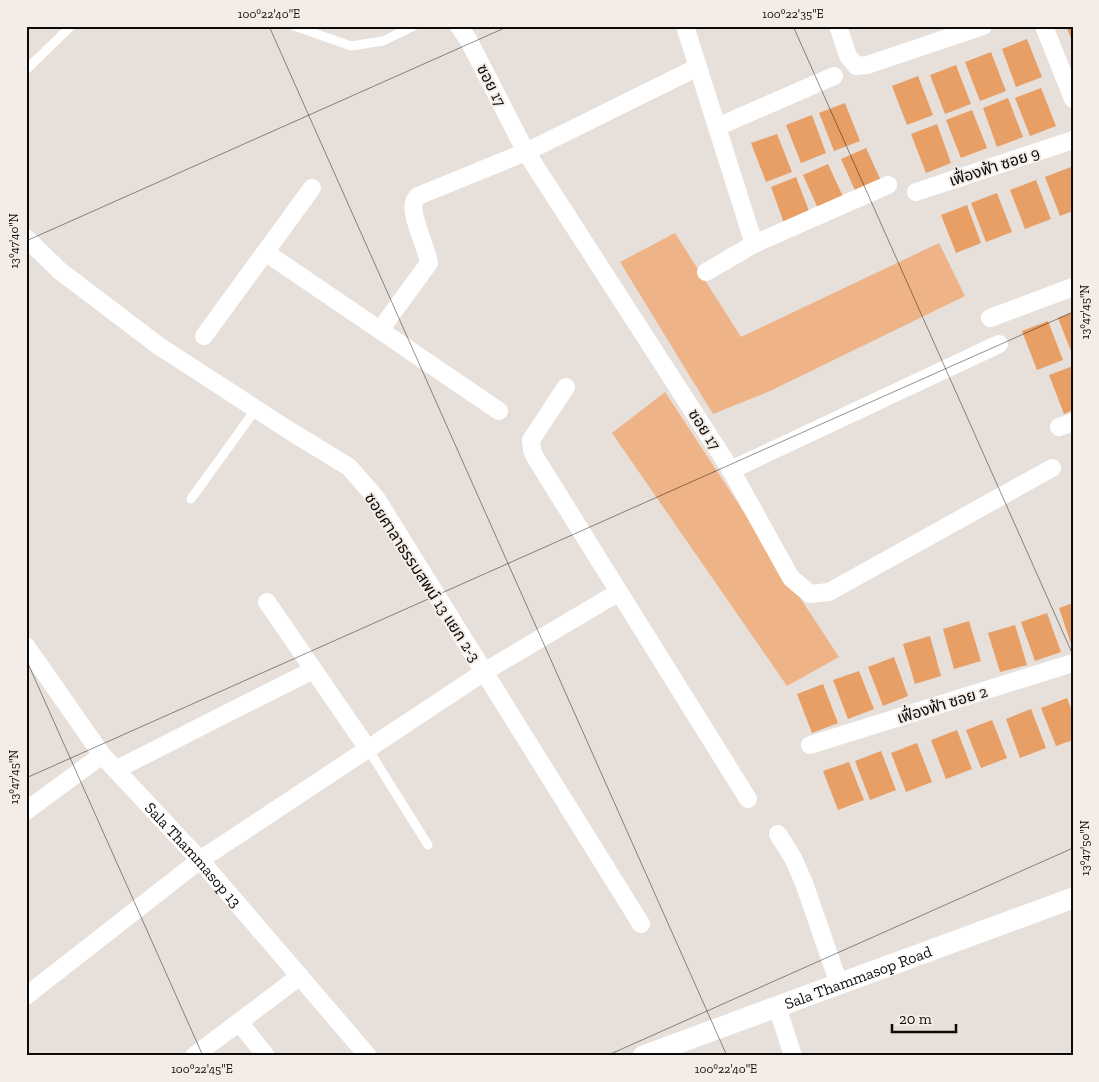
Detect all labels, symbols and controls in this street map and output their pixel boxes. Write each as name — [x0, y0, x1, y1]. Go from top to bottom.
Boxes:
text: 100°22'40"E — [238, 7, 300, 21]
text: 100°22'35"E — [762, 7, 824, 21]
street label: ซอย 17 — [473, 61, 510, 110]
street label: เฟื่องฟ้า ซอย 9 — [946, 141, 1042, 190]
text: 13°47'40"N — [7, 213, 21, 269]
text: 13°47'45"N — [1078, 285, 1092, 339]
street label: ซอย 17 — [684, 405, 725, 454]
street label: ซอยศาลาธรรมสพน์ 13 แยก 2-3 — [361, 489, 485, 666]
street label: เฟื่องฟ้า ซอย 2 — [894, 680, 990, 727]
text: 13°47'45"N — [7, 750, 21, 804]
street label: Sala Thammasop 13 — [141, 798, 245, 912]
text: 13°47'50"N — [1078, 820, 1092, 876]
street label: Sala Thammasop Road — [782, 942, 935, 1013]
scale bar — [892, 1002, 955, 1034]
text: 20 m — [899, 1010, 932, 1028]
text: 100°22'45"E — [171, 1062, 233, 1076]
text: 100°22'40"E — [695, 1062, 757, 1076]

